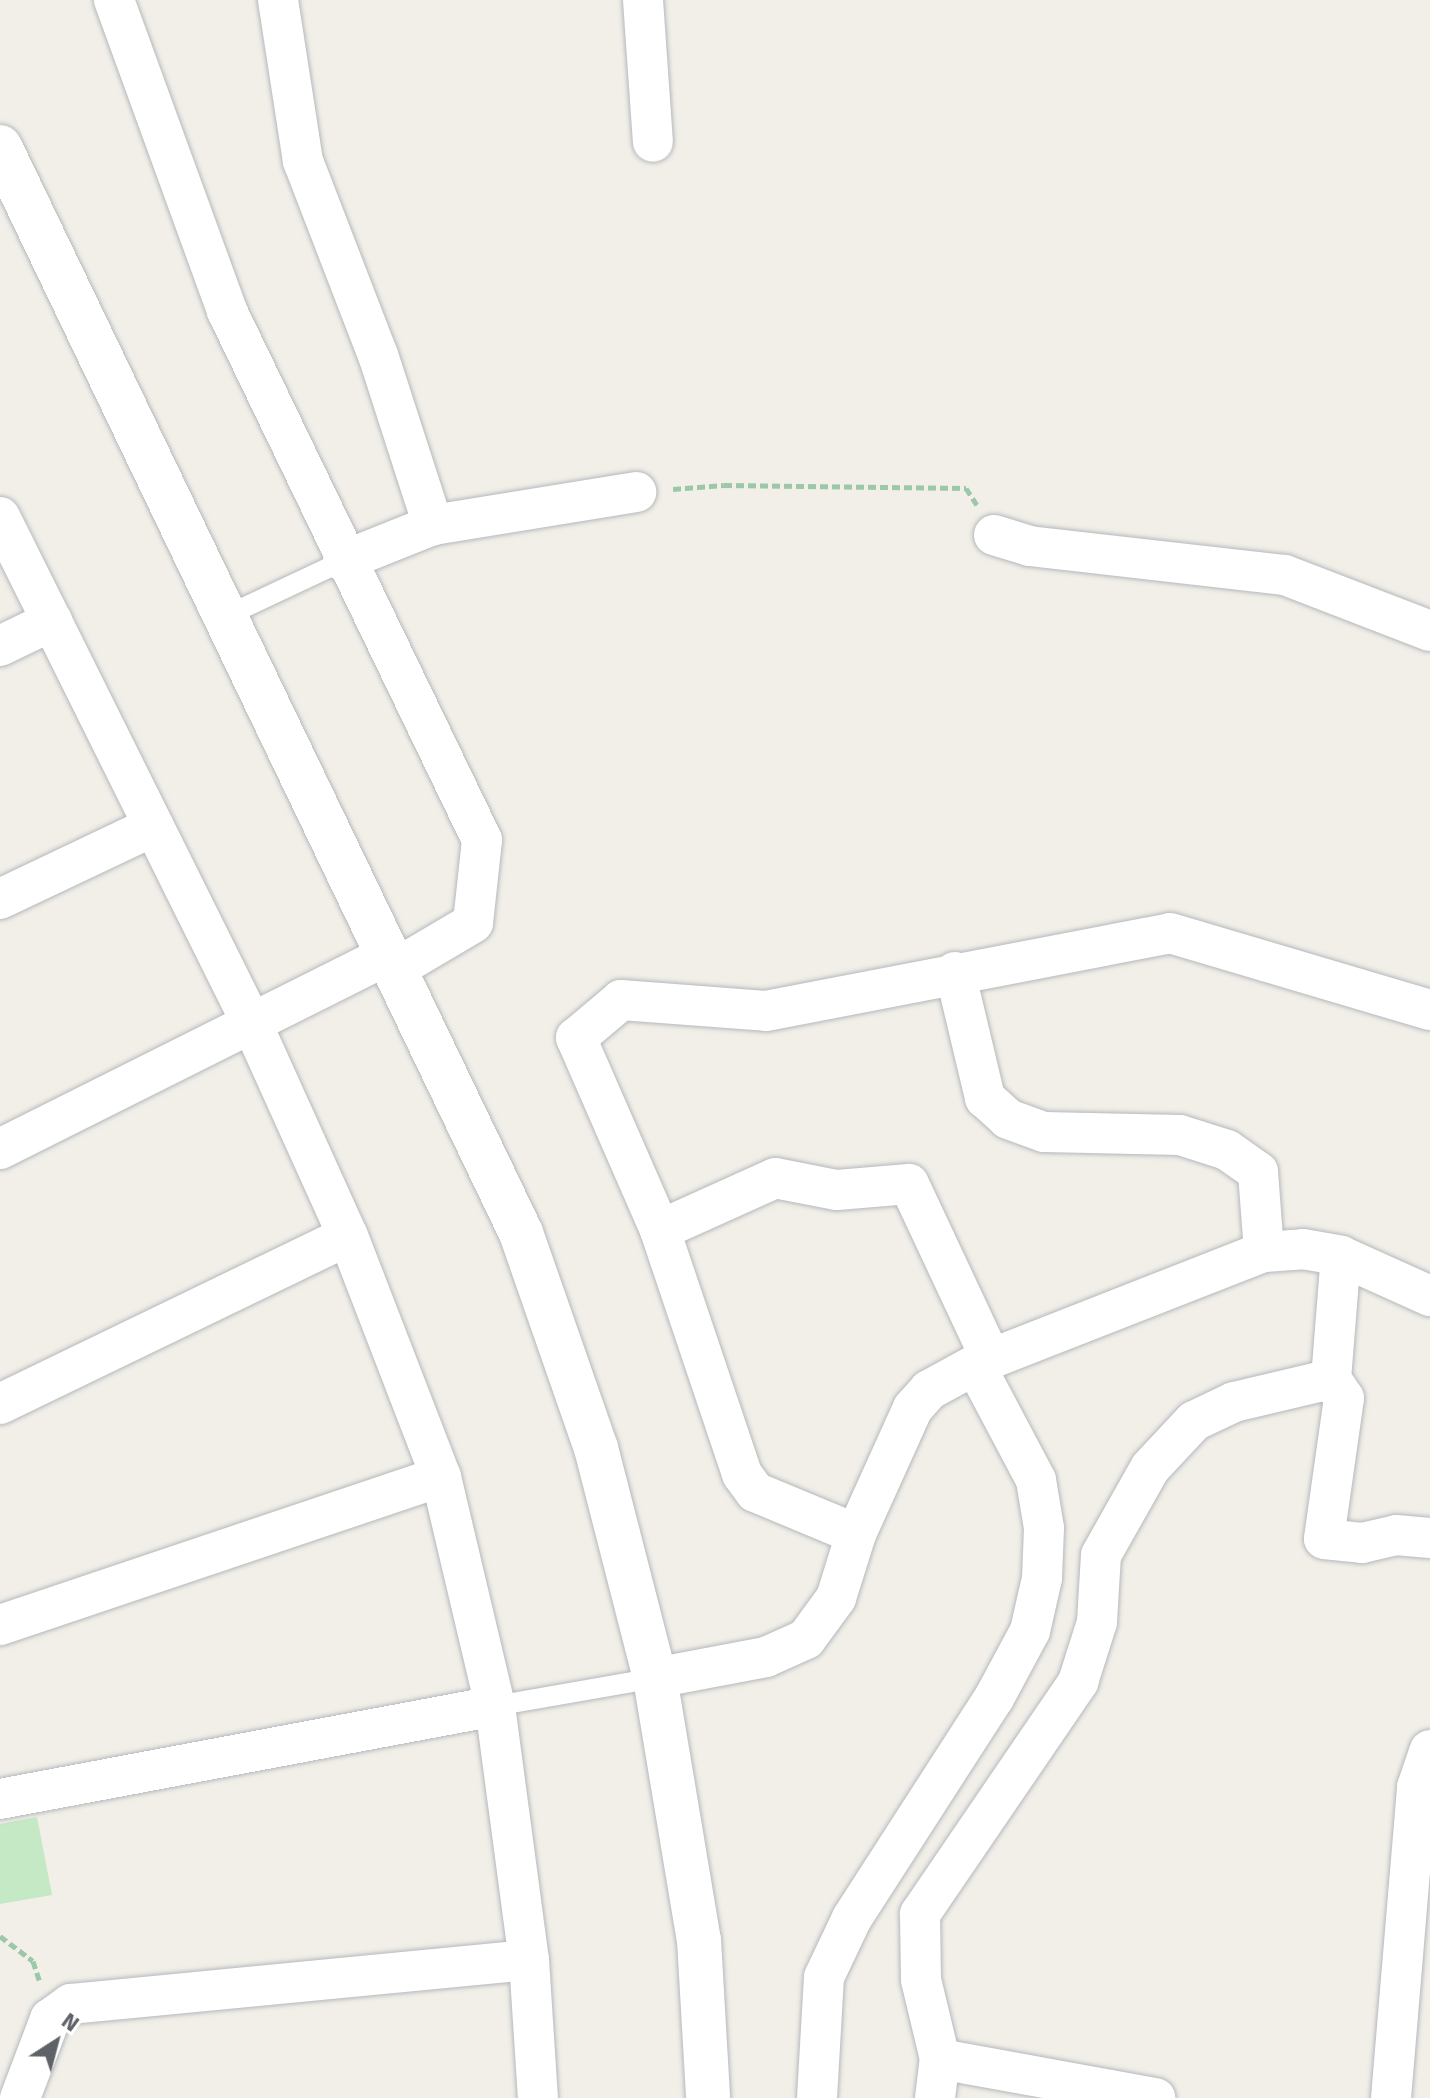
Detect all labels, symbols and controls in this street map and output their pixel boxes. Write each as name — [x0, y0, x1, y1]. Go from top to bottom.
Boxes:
north arrow — [16, 2002, 96, 2082]
text: N — [57, 2007, 84, 2037]

